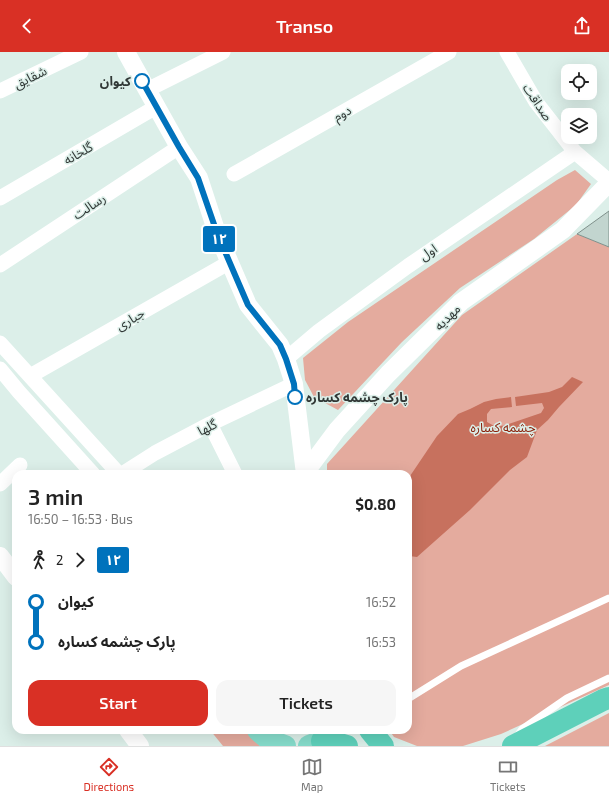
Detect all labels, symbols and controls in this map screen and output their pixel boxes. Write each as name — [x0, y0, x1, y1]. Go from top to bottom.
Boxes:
icon: back — [16, 15, 38, 37]
text: Transo — [276, 15, 333, 37]
icon: share — [571, 15, 593, 37]
street label: شقایق — [11, 62, 50, 93]
map controls — [561, 64, 597, 144]
button: locate — [561, 64, 597, 100]
place label: کیوان — [100, 73, 131, 89]
marker: کیوان — [134, 73, 150, 89]
street label: صداقت — [520, 80, 556, 124]
street label: دوم — [330, 102, 355, 126]
button: layers — [561, 108, 597, 144]
street label: گلخانه — [61, 138, 96, 168]
street label: رسالت — [70, 189, 108, 223]
line badge: ۱۲ — [201, 226, 237, 252]
text: ۱۲ — [211, 230, 227, 247]
street label: اول — [416, 240, 440, 264]
street label: مهدیه — [431, 300, 464, 334]
street label: جباری — [113, 304, 148, 334]
marker: پارک چشمه کساره — [287, 389, 303, 405]
place label: پارک چشمه کساره — [306, 389, 408, 406]
street label: گلها — [195, 415, 220, 439]
park label: چشمه کساره — [470, 419, 536, 437]
text: 3 min — [28, 483, 83, 509]
text: $0.80 — [355, 495, 396, 513]
text: 16:50 – 16:53 · Bus — [28, 511, 133, 527]
icon: walk — [28, 549, 50, 571]
icon: forward — [69, 549, 91, 571]
text: ۱۲ — [105, 551, 121, 568]
text: 2 — [56, 552, 63, 568]
text: کیوان — [58, 592, 94, 610]
text: 16:52 — [366, 594, 396, 610]
text: پارک چشمه کساره — [58, 632, 176, 650]
text: 16:53 — [366, 634, 396, 650]
button: Start — [28, 680, 208, 726]
button: Tickets — [216, 680, 396, 726]
tab: Directions — [83, 756, 134, 793]
tab: Map — [301, 756, 323, 793]
tab: Tickets — [490, 756, 526, 793]

